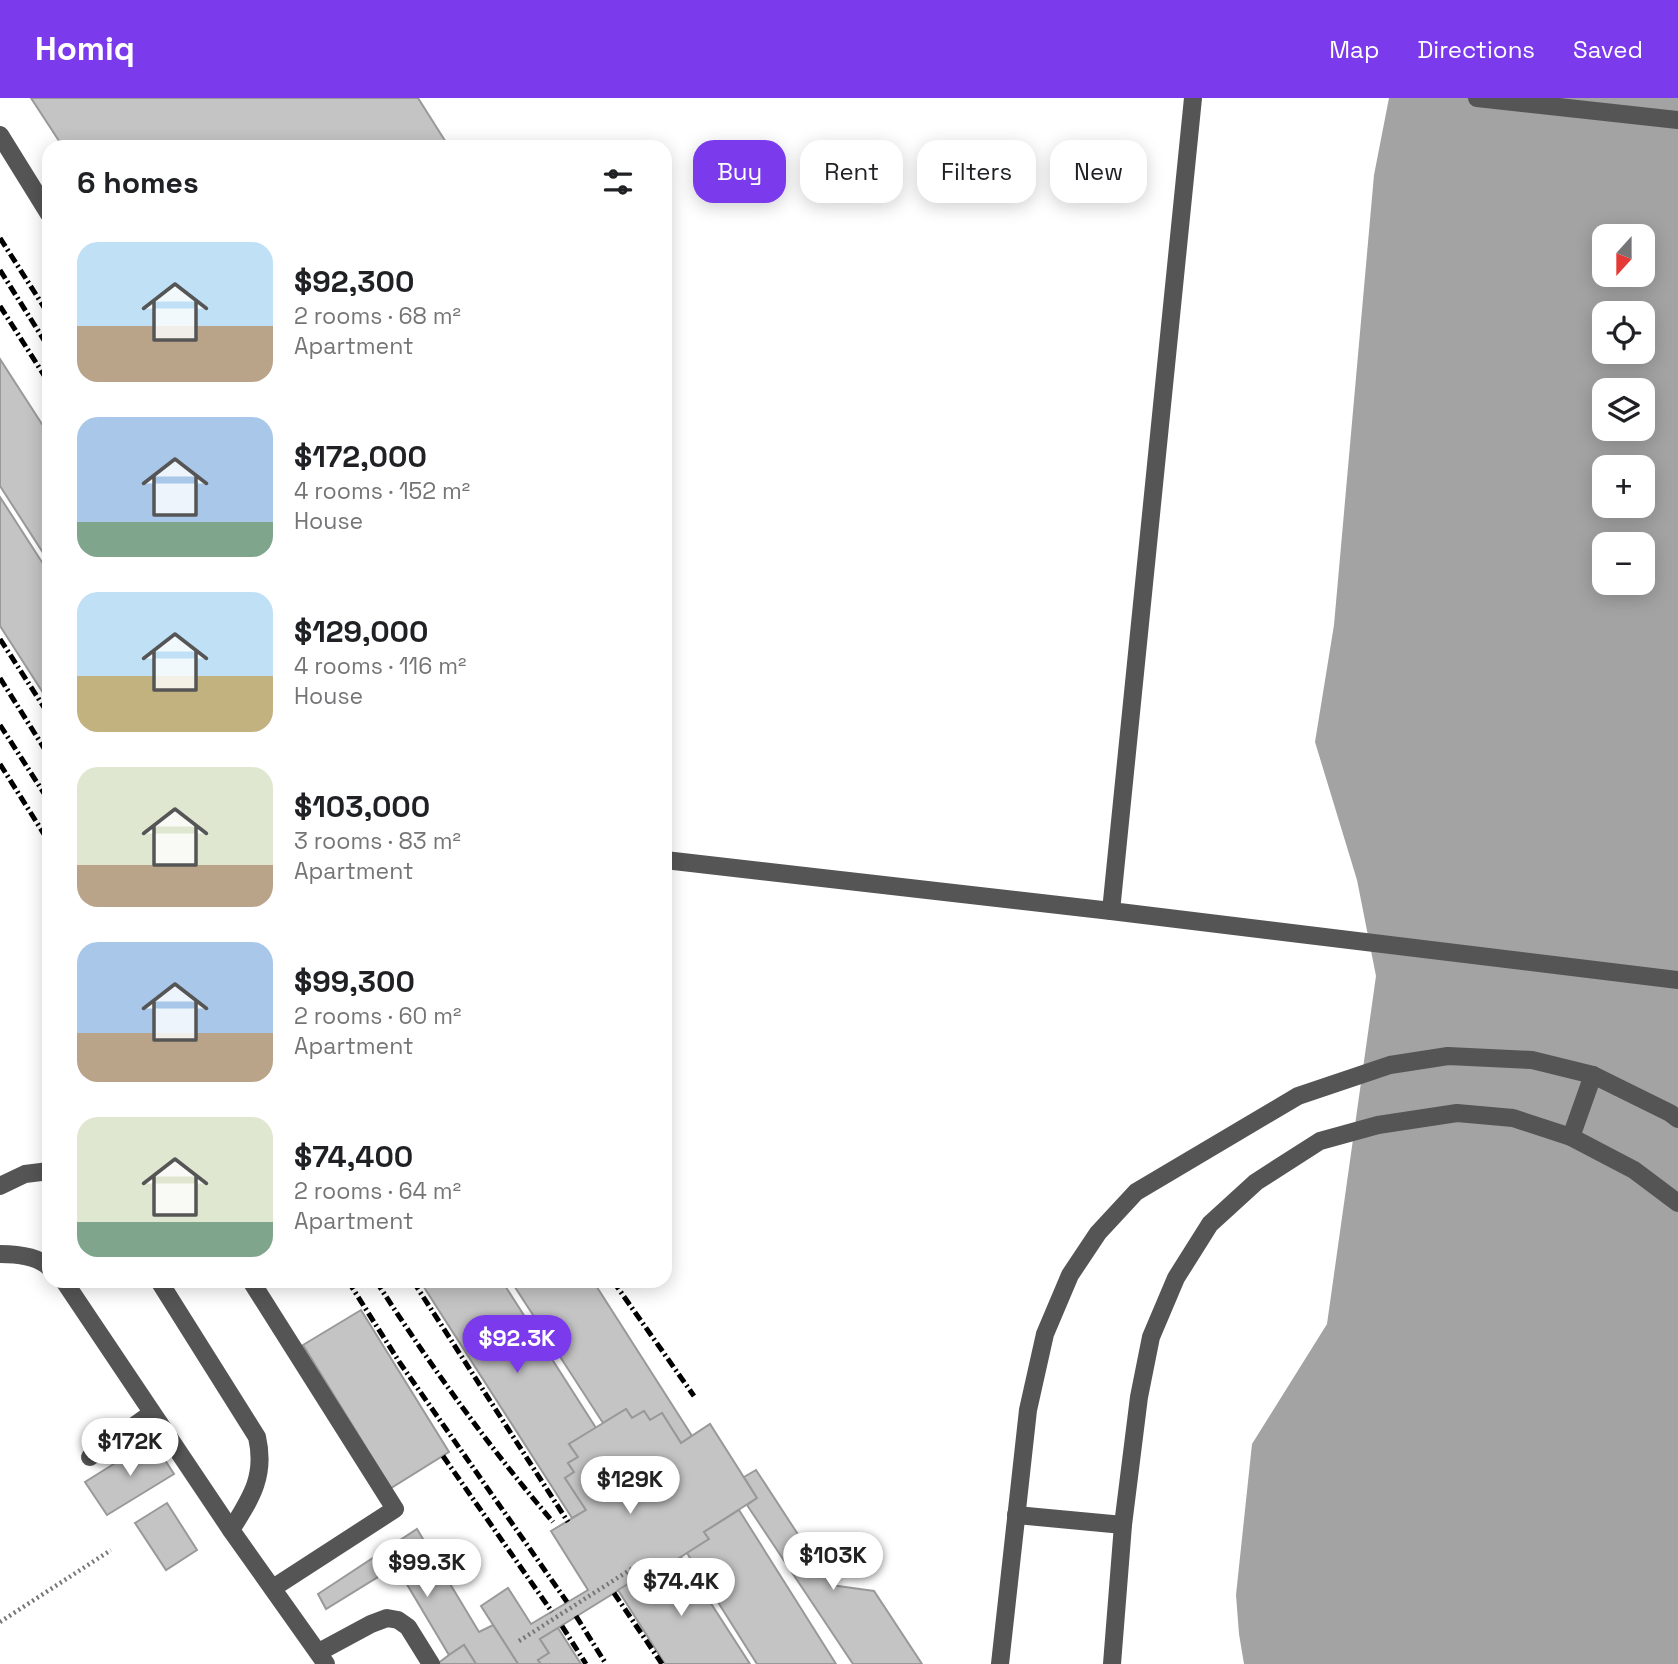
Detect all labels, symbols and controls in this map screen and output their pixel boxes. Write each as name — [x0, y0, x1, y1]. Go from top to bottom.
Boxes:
text: Homiq — [35, 28, 135, 70]
text: Map — [1329, 34, 1379, 65]
text: Directions — [1417, 34, 1535, 65]
text: Saved — [1573, 34, 1643, 65]
chip: Buy — [693, 140, 786, 203]
chip: Rent — [800, 140, 903, 203]
chip: Filters — [917, 140, 1036, 203]
chip: New — [1050, 140, 1147, 203]
text: 6 homes — [77, 163, 199, 202]
icon: filters — [599, 163, 637, 201]
north arrow — [1592, 224, 1656, 287]
map controls — [1592, 224, 1655, 595]
text: $92,300 — [294, 262, 414, 301]
icon: home — [133, 270, 217, 354]
text: 2 rooms · 68 m² — [294, 301, 461, 331]
button: locate — [1592, 301, 1655, 364]
text: Apartment — [294, 331, 414, 361]
button: layers — [1592, 378, 1655, 441]
text: $172,000 — [294, 437, 427, 476]
icon: home — [133, 445, 217, 529]
button: + — [1592, 455, 1655, 518]
text: 4 rooms · 152 m² — [294, 476, 470, 506]
text: House — [294, 506, 363, 536]
button: − — [1592, 532, 1655, 595]
text: $129,000 — [294, 612, 428, 651]
icon: home — [133, 620, 217, 704]
text: 4 rooms · 116 m² — [294, 651, 466, 681]
text: House — [294, 681, 363, 711]
text: $103,000 — [294, 787, 430, 826]
icon: home — [133, 795, 217, 879]
text: 3 rooms · 83 m² — [294, 826, 461, 856]
text: Apartment — [294, 856, 414, 886]
text: $99,300 — [294, 962, 415, 1001]
icon: home — [133, 970, 217, 1054]
text: 2 rooms · 60 m² — [294, 1001, 461, 1031]
text: Apartment — [294, 1031, 414, 1061]
text: $74,400 — [294, 1137, 413, 1176]
icon: home — [133, 1145, 217, 1229]
text: 2 rooms · 64 m² — [294, 1176, 461, 1206]
text: Apartment — [294, 1206, 414, 1236]
pin: $92.3K — [460, 1316, 574, 1375]
text: $92.3K — [478, 1323, 556, 1353]
pin: $172K — [81, 1418, 179, 1478]
text: $172K — [97, 1426, 163, 1456]
pin: $129K — [581, 1456, 679, 1516]
text: $129K — [597, 1464, 663, 1494]
pin: $103K — [784, 1532, 882, 1592]
pin: $99.3K — [370, 1540, 484, 1599]
text: $103K — [799, 1540, 867, 1570]
text: $99.3K — [388, 1547, 466, 1577]
pin: $74.4K — [624, 1558, 738, 1618]
text: $74.4K — [643, 1566, 719, 1596]

